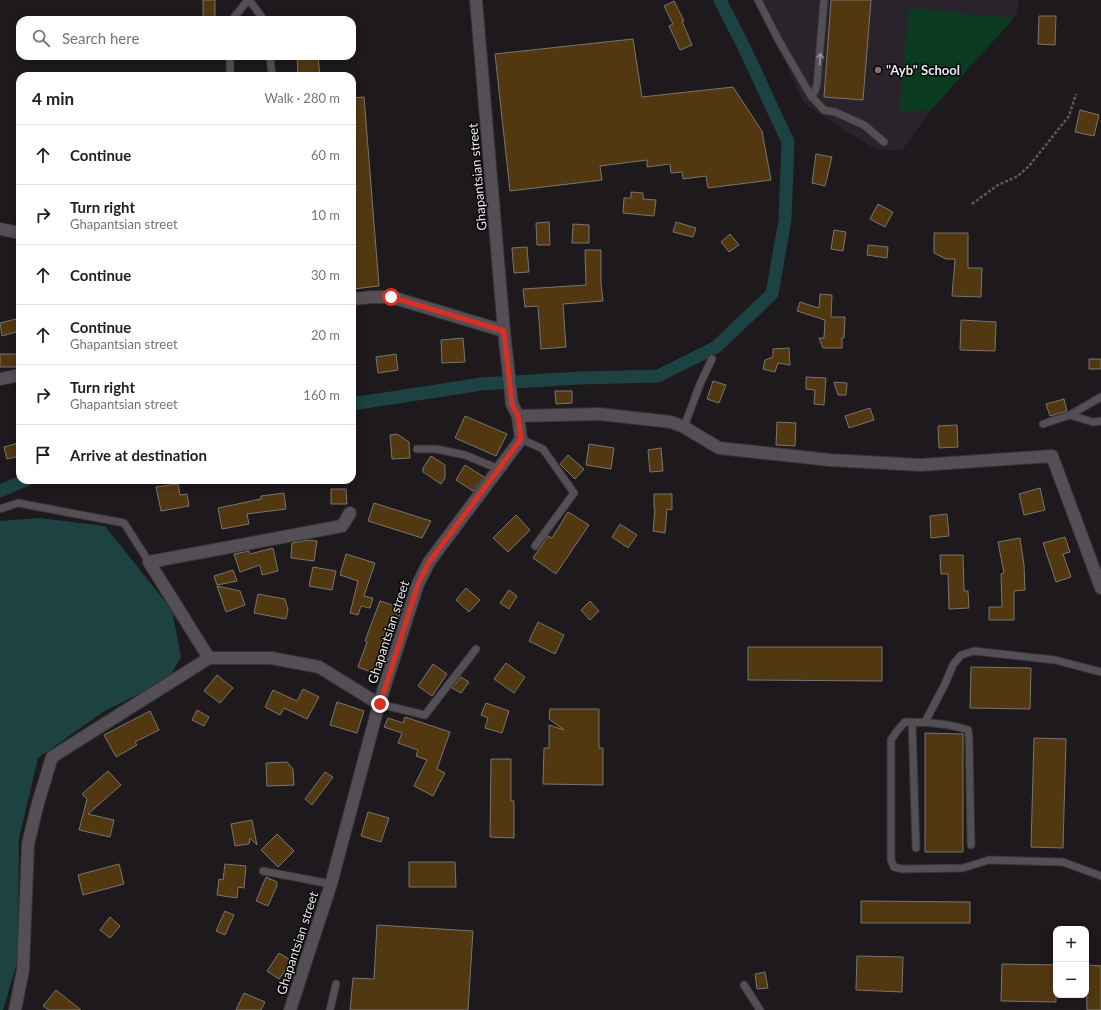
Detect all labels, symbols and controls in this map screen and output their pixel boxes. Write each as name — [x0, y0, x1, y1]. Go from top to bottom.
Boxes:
search box — [16, 16, 356, 60]
icon: search — [30, 27, 52, 49]
text: Search here — [62, 29, 139, 47]
one-way arrow — [816, 53, 823, 66]
place label: "Ayb" School — [886, 62, 960, 78]
marker: "Ayb" School — [873, 65, 883, 75]
text: 4 min — [32, 88, 74, 109]
text: Walk · 280 m — [264, 90, 340, 106]
street label: Ghapantsian street — [464, 122, 490, 231]
icon: ahead — [32, 144, 54, 166]
text: Continue — [70, 146, 131, 164]
text: 60 m — [311, 147, 340, 163]
text: Turn right — [70, 198, 135, 216]
icon: right — [32, 204, 54, 226]
text: 10 m — [311, 207, 340, 223]
text: Ghapantsian street — [70, 216, 178, 232]
icon: ahead — [32, 264, 54, 286]
text: Continue — [70, 266, 131, 284]
text: 30 m — [311, 267, 340, 283]
route start — [382, 288, 400, 306]
text: Continue — [70, 318, 131, 336]
icon: ahead — [32, 324, 54, 346]
text: 20 m — [311, 327, 340, 343]
text: Ghapantsian street — [70, 336, 178, 352]
text: Turn right — [70, 378, 135, 396]
icon: right — [32, 384, 54, 406]
text: 160 m — [303, 387, 340, 403]
text: Ghapantsian street — [70, 396, 178, 412]
icon: arrive — [32, 444, 54, 466]
text: Arrive at destination — [70, 446, 207, 464]
street label: Ghapantsian street — [364, 578, 412, 686]
route end — [371, 695, 389, 713]
street label: Ghapantsian street — [273, 889, 321, 997]
map controls — [1053, 926, 1089, 998]
button: + — [1053, 926, 1089, 962]
button: − — [1053, 962, 1089, 998]

